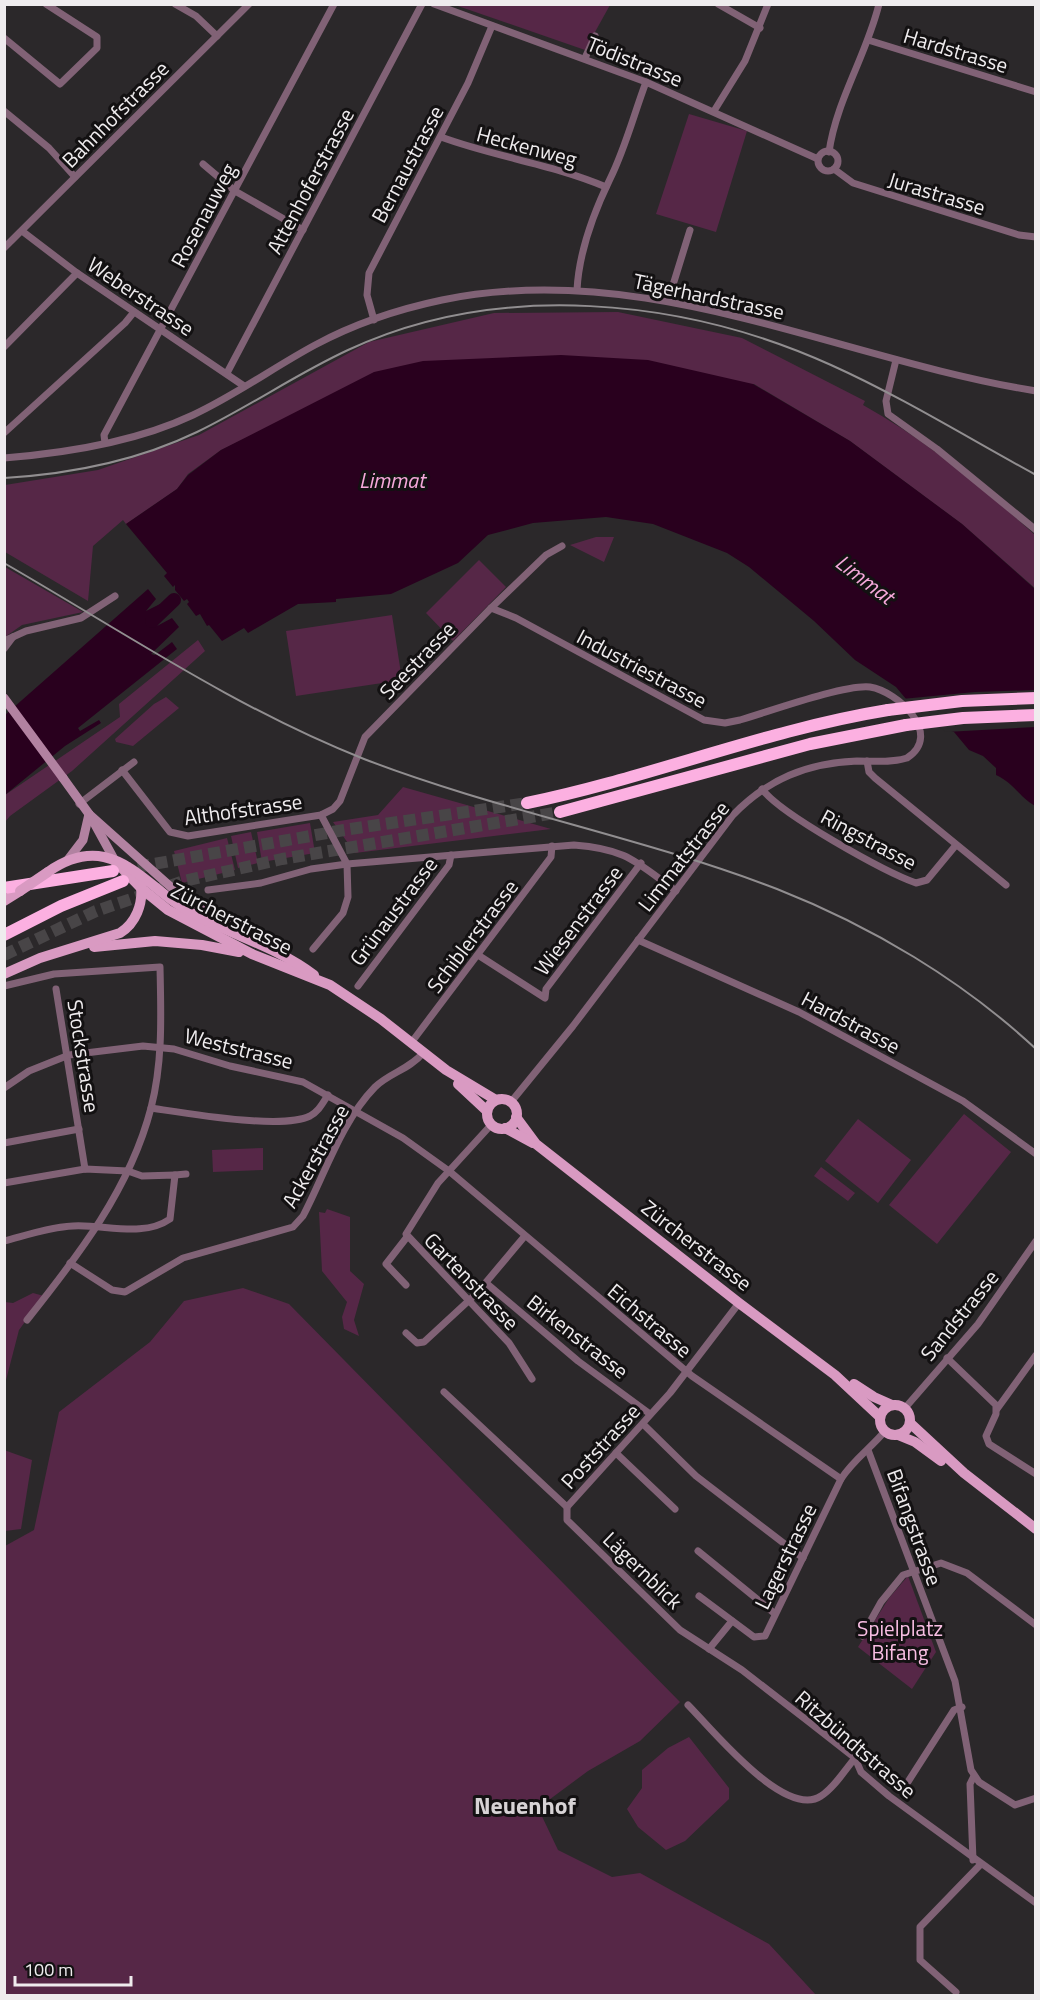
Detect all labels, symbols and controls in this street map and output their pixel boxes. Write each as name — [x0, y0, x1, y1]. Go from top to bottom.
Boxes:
street label: Hardstrasse — [900, 19, 1012, 81]
street label: Tödistrasse — [582, 27, 688, 95]
street label: Bahnhofstrasse — [54, 53, 176, 175]
street label: Bernaustrasse — [363, 100, 451, 228]
street label: Attenhoferstrasse — [258, 102, 362, 260]
street label: Heckenweg — [473, 117, 581, 175]
street label: Rosenauweg — [162, 157, 244, 273]
street label: Jurastrasse — [884, 163, 990, 223]
street label: Weberstrasse — [81, 248, 201, 344]
street label: Tägerhardstrasse — [631, 264, 787, 328]
water label: Limmat — [359, 463, 428, 497]
water label: Limmat — [828, 546, 904, 614]
street label: Seestrasse — [372, 614, 462, 706]
street label: Industriestrasse — [571, 620, 713, 716]
street label: Althofstrasse — [182, 785, 304, 833]
street label: Limmatstrasse — [630, 794, 736, 918]
street label: Ringstrasse — [815, 800, 923, 878]
street label: Grünaustrasse — [341, 850, 445, 972]
street label: Wiesenstrasse — [526, 858, 630, 982]
street label: Schiblerstrasse — [419, 872, 525, 1000]
street label: Zürcherstrasse — [166, 874, 298, 962]
street label: Hardstrasse — [796, 983, 906, 1061]
street label: Stockstrasse — [59, 997, 109, 1115]
street label: Weststrasse — [181, 1019, 297, 1077]
street label: Ackerstrasse — [273, 1098, 357, 1214]
street label: Zürcherstrasse — [635, 1192, 759, 1298]
street label: Gartenstrasse — [417, 1225, 527, 1337]
street label: Sandstrasse — [912, 1262, 1006, 1368]
street label: Eichstrasse — [601, 1275, 699, 1365]
street label: Birkenstrasse — [520, 1286, 636, 1386]
street label: Poststrasse — [553, 1396, 647, 1496]
street label: Bifangstrasse — [879, 1464, 951, 1590]
street label: Lagerstrasse — [746, 1498, 824, 1614]
street label: Lägernblick — [596, 1524, 690, 1616]
park label: Spielplatz Bifang — [857, 1612, 943, 1668]
street label: Ritzbündtstrasse — [788, 1682, 924, 1806]
district label: Neuenhof — [474, 1787, 576, 1823]
scale bar — [15, 1949, 130, 1987]
text: 100 m — [24, 1956, 73, 1983]

